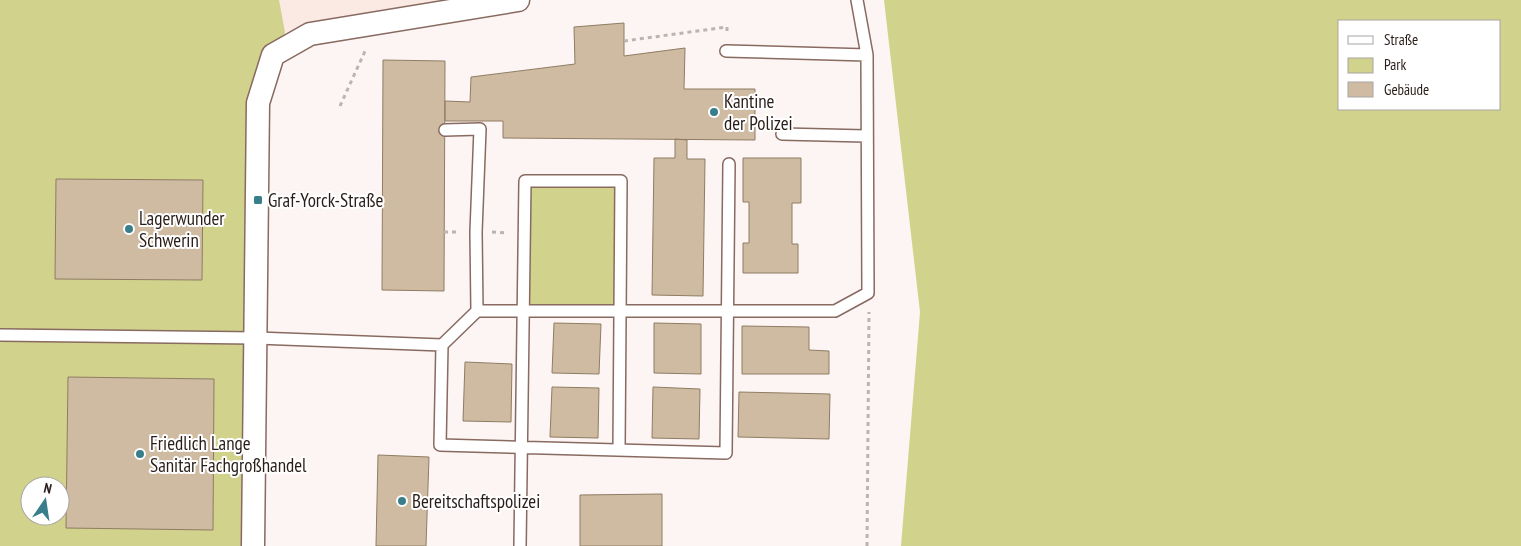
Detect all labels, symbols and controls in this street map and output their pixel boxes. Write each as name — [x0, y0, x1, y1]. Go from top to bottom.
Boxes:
legend — [1338, 20, 1501, 110]
text: Straße — [1384, 30, 1418, 49]
text: Park — [1384, 55, 1406, 74]
text: Gebäude — [1384, 80, 1429, 99]
place label: Kantine der Polizei — [724, 89, 793, 135]
marker: Kantine der Polizei — [708, 106, 720, 118]
place label: Graf-Yorck-Straße — [268, 188, 383, 212]
marker: Graf-Yorck-Straße — [252, 194, 264, 206]
place label: Lagerwunder Schwerin — [139, 206, 225, 252]
marker: Lagerwunder Schwerin — [123, 223, 135, 235]
place label: Friedlich Lange Sanitär Fachgroßhandel — [150, 431, 307, 477]
marker: Friedlich Lange Sanitär Fachgroßhandel — [134, 448, 146, 460]
north arrow — [20, 476, 70, 526]
text: N — [42, 479, 54, 498]
place label: Bereitschaftspolizei — [412, 489, 540, 513]
marker: Bereitschaftspolizei — [396, 495, 408, 507]

